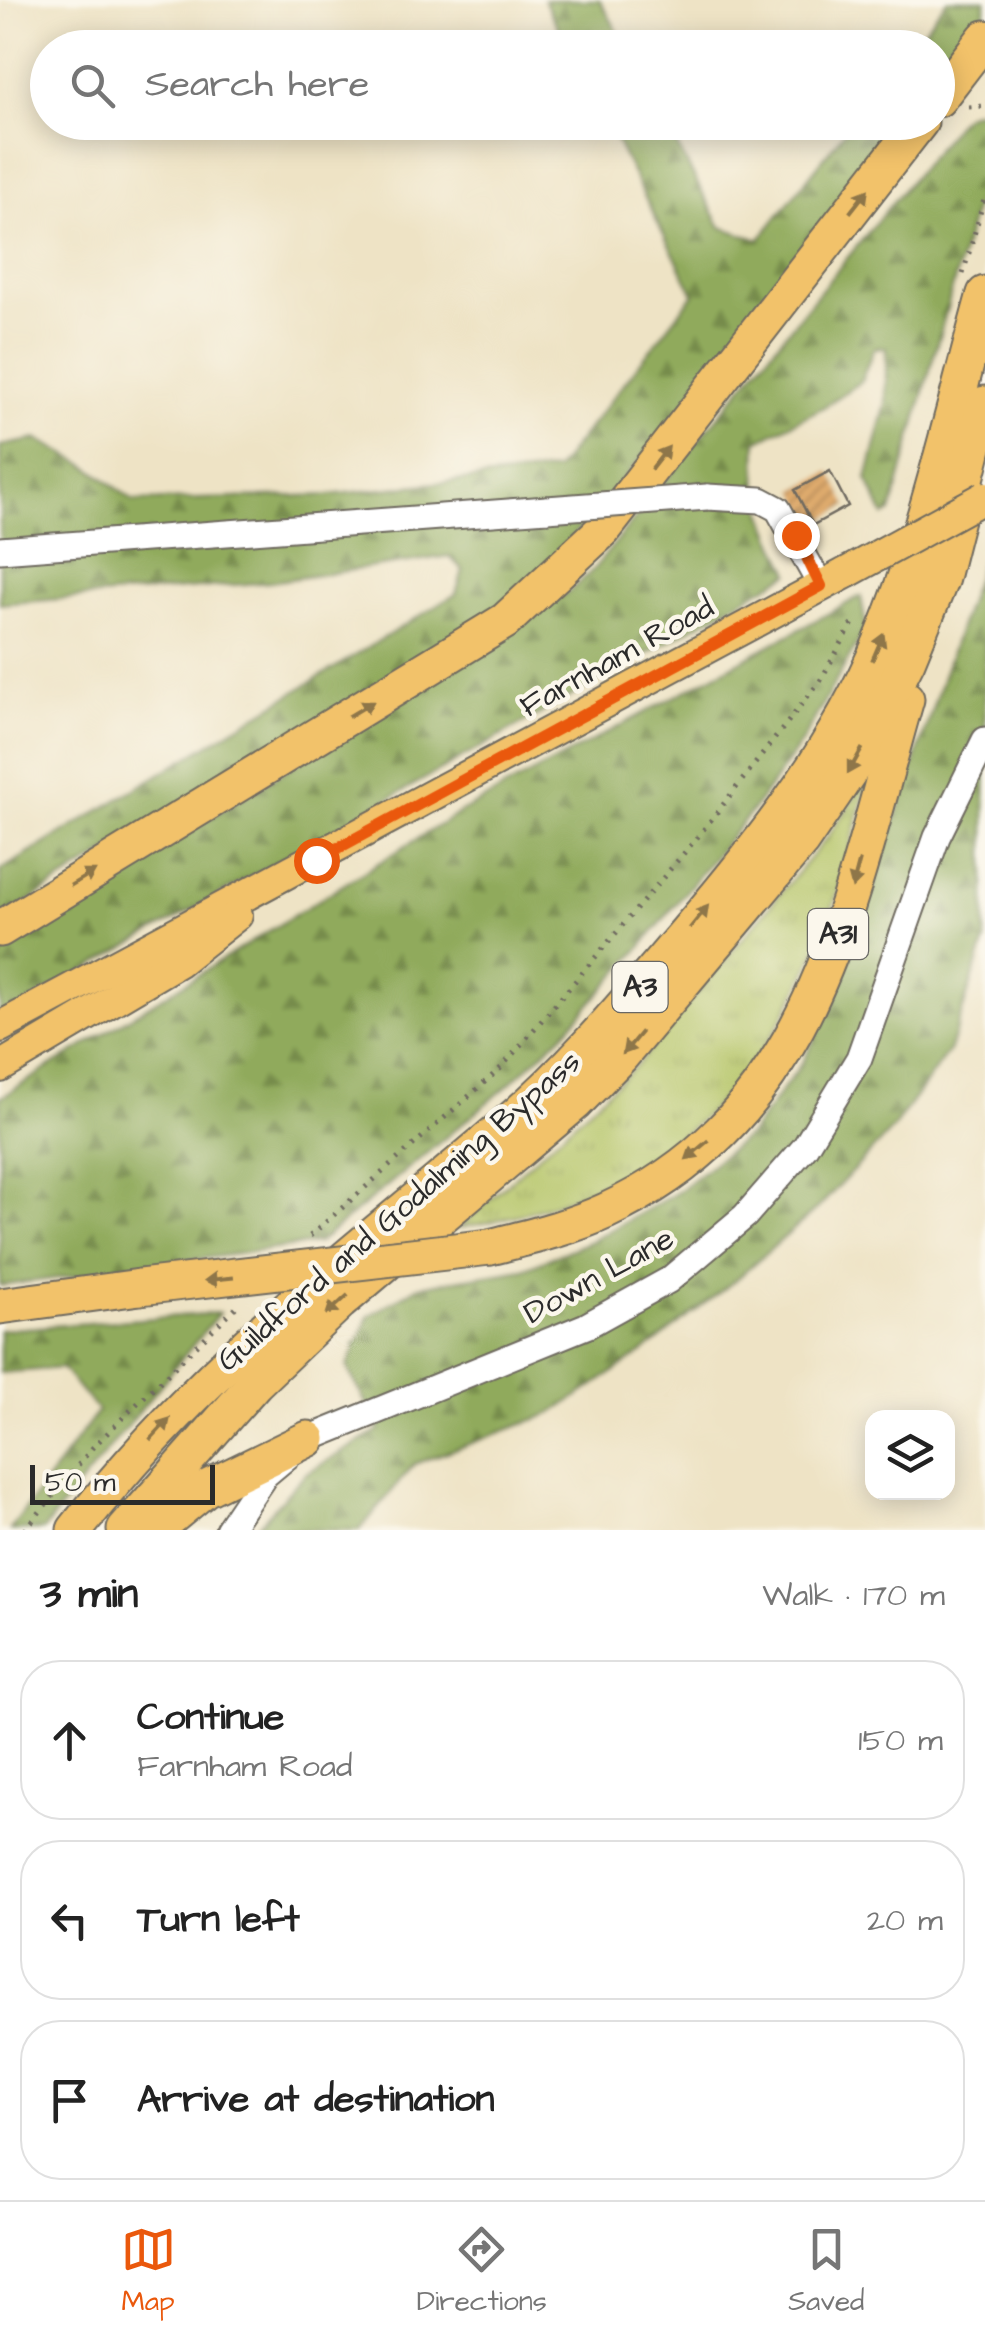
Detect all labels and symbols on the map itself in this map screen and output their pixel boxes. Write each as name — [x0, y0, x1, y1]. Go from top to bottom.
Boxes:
one-way arrow — [849, 188, 869, 214]
one-way arrow — [649, 445, 670, 470]
route end — [774, 513, 820, 559]
street label: Farnham Road — [512, 585, 722, 729]
one-way arrow — [870, 632, 886, 662]
one-way arrow — [347, 701, 375, 718]
one-way arrow — [847, 747, 864, 775]
route start — [294, 838, 340, 884]
one-way arrow — [848, 859, 864, 890]
one-way arrow — [69, 870, 97, 887]
one-way arrow — [688, 905, 709, 930]
road number: A31 — [808, 909, 868, 959]
road number: A3 — [612, 962, 668, 1012]
one-way arrow — [621, 1030, 643, 1055]
street label: Guildford and Godalming Bypass — [207, 1040, 591, 1382]
one-way arrow — [685, 1139, 710, 1160]
street label: Down Lane — [516, 1216, 682, 1336]
one-way arrow — [203, 1271, 235, 1287]
one-way arrow — [325, 1293, 349, 1316]
one-way arrow — [148, 1417, 171, 1441]
scale bar — [30, 1460, 215, 1504]

